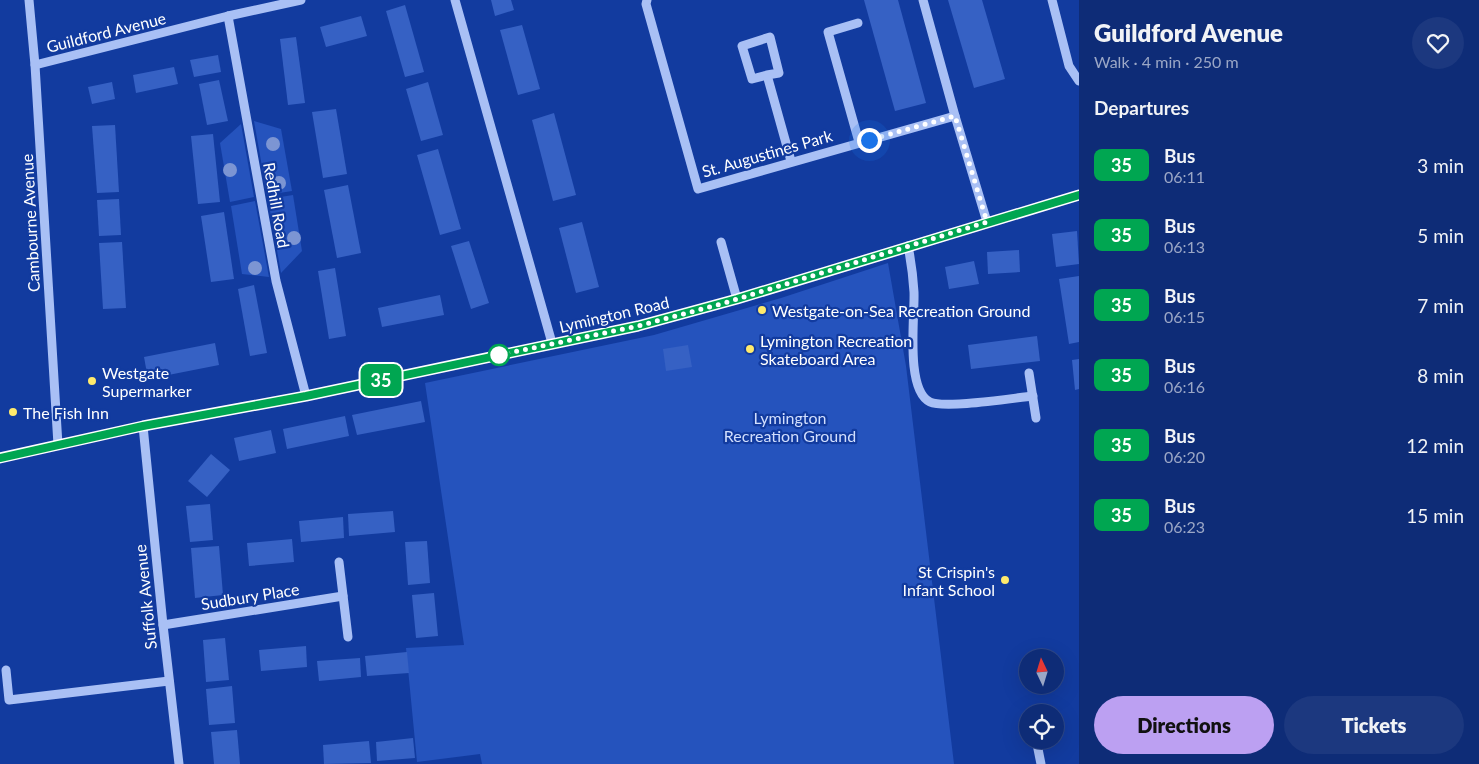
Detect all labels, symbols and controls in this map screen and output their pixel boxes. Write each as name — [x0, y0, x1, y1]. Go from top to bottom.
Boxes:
street label: Guildford Avenue — [44, 8, 168, 56]
button: heart — [1412, 17, 1464, 69]
text: Guildford Avenue — [1094, 18, 1283, 47]
text: Walk · 4 min · 250 m — [1094, 52, 1239, 71]
text: Departures — [1094, 96, 1189, 119]
street label: St. Augustines Park — [700, 125, 835, 181]
your location — [857, 128, 882, 153]
text: Bus — [1164, 144, 1195, 167]
street label: Cambourne Avenue — [17, 153, 43, 293]
text: 35 — [1111, 154, 1132, 176]
text: 3 min — [1417, 154, 1464, 177]
street label: Redhill Road — [260, 161, 294, 249]
text: 06:11 — [1164, 167, 1205, 186]
text: Bus — [1164, 214, 1195, 237]
text: 35 — [1111, 224, 1132, 246]
text: 5 min — [1417, 224, 1464, 247]
text: 06:13 — [1164, 237, 1205, 256]
text: Bus — [1164, 284, 1195, 307]
street label: Lymington Road — [557, 292, 671, 336]
text: 35 — [1111, 294, 1132, 316]
text: 7 min — [1417, 294, 1464, 317]
place label: Westgate-on-Sea Recreation Ground — [772, 301, 1030, 320]
marker: Westgate-on-Sea Recreation Ground — [756, 304, 768, 316]
text: 06:15 — [1164, 307, 1205, 326]
place label: Lymington Recreation Skateboard Area — [760, 331, 912, 368]
marker: Lymington Recreation Skateboard Area — [744, 343, 756, 355]
unlabelled marker — [488, 344, 510, 366]
text: Bus — [1164, 354, 1195, 377]
place label: Westgate Supermarker — [102, 363, 192, 400]
line badge: 35 — [358, 364, 404, 396]
text: 35 — [1111, 364, 1132, 386]
text: 8 min — [1417, 364, 1464, 387]
text: 35 — [371, 369, 391, 391]
marker: Westgate Supermarker — [86, 375, 98, 387]
text: 06:16 — [1164, 377, 1205, 396]
place label: The Fish Inn — [23, 403, 109, 422]
marker: The Fish Inn — [7, 406, 19, 418]
park label: Lymington Recreation Ground — [724, 408, 856, 445]
text: Bus — [1164, 424, 1195, 447]
text: 35 — [1111, 434, 1132, 456]
text: 12 min — [1406, 434, 1464, 457]
text: 06:20 — [1164, 447, 1205, 466]
text: Bus — [1164, 494, 1195, 517]
text: 35 — [1111, 504, 1132, 526]
text: 15 min — [1406, 504, 1464, 527]
text: 06:23 — [1164, 517, 1205, 536]
street label: Suffolk Avenue — [130, 544, 160, 650]
place label: St Crispin's Infant School — [903, 562, 995, 599]
marker: St Crispin's Infant School — [999, 574, 1011, 586]
street label: Sudbury Place — [199, 579, 301, 613]
north arrow — [1019, 649, 1064, 694]
map controls — [1019, 649, 1064, 749]
button: Directions — [1094, 696, 1274, 754]
button: Tickets — [1284, 696, 1464, 754]
button: locate — [1019, 704, 1064, 749]

